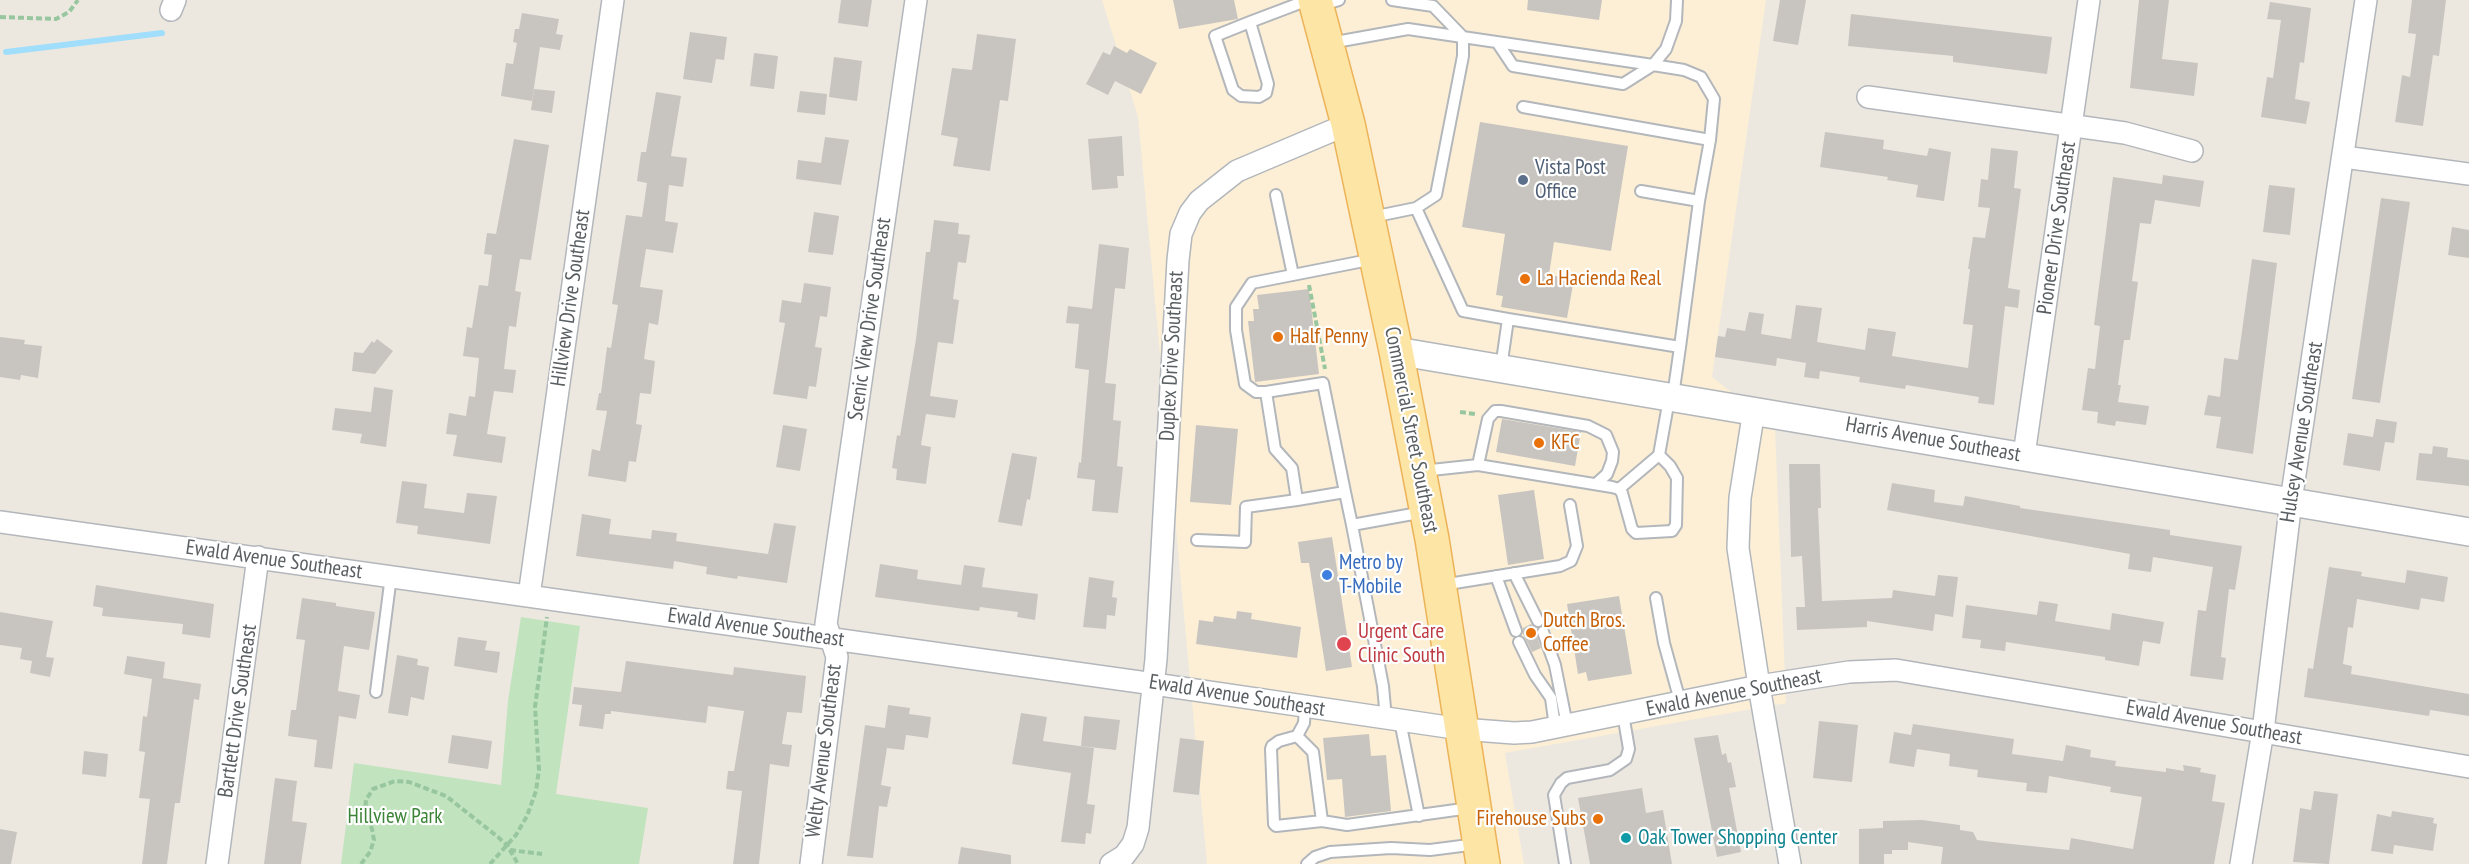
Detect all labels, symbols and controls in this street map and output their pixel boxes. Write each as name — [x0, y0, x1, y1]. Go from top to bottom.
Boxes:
street label: Pioneer Drive Southeast — [2032, 140, 2082, 316]
place label: Vista Post Office — [1535, 155, 1606, 205]
marker: Vista Post Office — [1516, 173, 1530, 187]
street label: Hillview Drive Southeast — [546, 208, 596, 388]
street label: Scenic View Drive Southeast — [843, 216, 897, 422]
place label: La Hacienda Real — [1537, 266, 1661, 292]
street label: Duplex Drive Southeast — [1155, 270, 1189, 442]
marker: La Hacienda Real — [1518, 272, 1532, 286]
place label: Half Penny — [1290, 324, 1368, 350]
street label: Commercial Street Southeast — [1379, 325, 1443, 535]
marker: Half Penny — [1271, 330, 1285, 344]
street label: Hulsey Avenue Southeast — [2275, 340, 2329, 524]
street label: Harris Avenue Southeast — [1844, 412, 2022, 468]
place label: KFC — [1551, 430, 1580, 456]
marker: KFC — [1532, 436, 1546, 450]
street label: Ewald Avenue Southeast — [184, 535, 364, 585]
place label: Metro by T-Mobile — [1339, 550, 1403, 600]
marker: Metro by T-Mobile — [1320, 568, 1334, 582]
street label: Ewald Avenue Southeast — [666, 603, 846, 653]
place label: Dutch Bros. Coffee — [1543, 608, 1625, 658]
place label: Urgent Care Clinic South — [1358, 619, 1445, 669]
street label: Bartlett Drive Southeast — [213, 623, 263, 799]
marker: Dutch Bros. Coffee — [1524, 626, 1538, 640]
marker: Urgent Care Clinic South — [1335, 635, 1353, 653]
street label: Welty Avenue Southeast — [801, 663, 847, 839]
street label: Ewald Avenue Southeast — [1644, 664, 1824, 722]
street label: Ewald Avenue Southeast — [1147, 670, 1327, 722]
street label: Ewald Avenue Southeast — [2124, 695, 2304, 751]
park label: Hillview Park — [348, 804, 442, 830]
place label: Firehouse Subs — [1476, 806, 1586, 832]
marker: Firehouse Subs — [1591, 812, 1605, 826]
place label: Oak Tower Shopping Center — [1638, 825, 1838, 851]
marker: Oak Tower Shopping Center — [1619, 831, 1633, 845]

